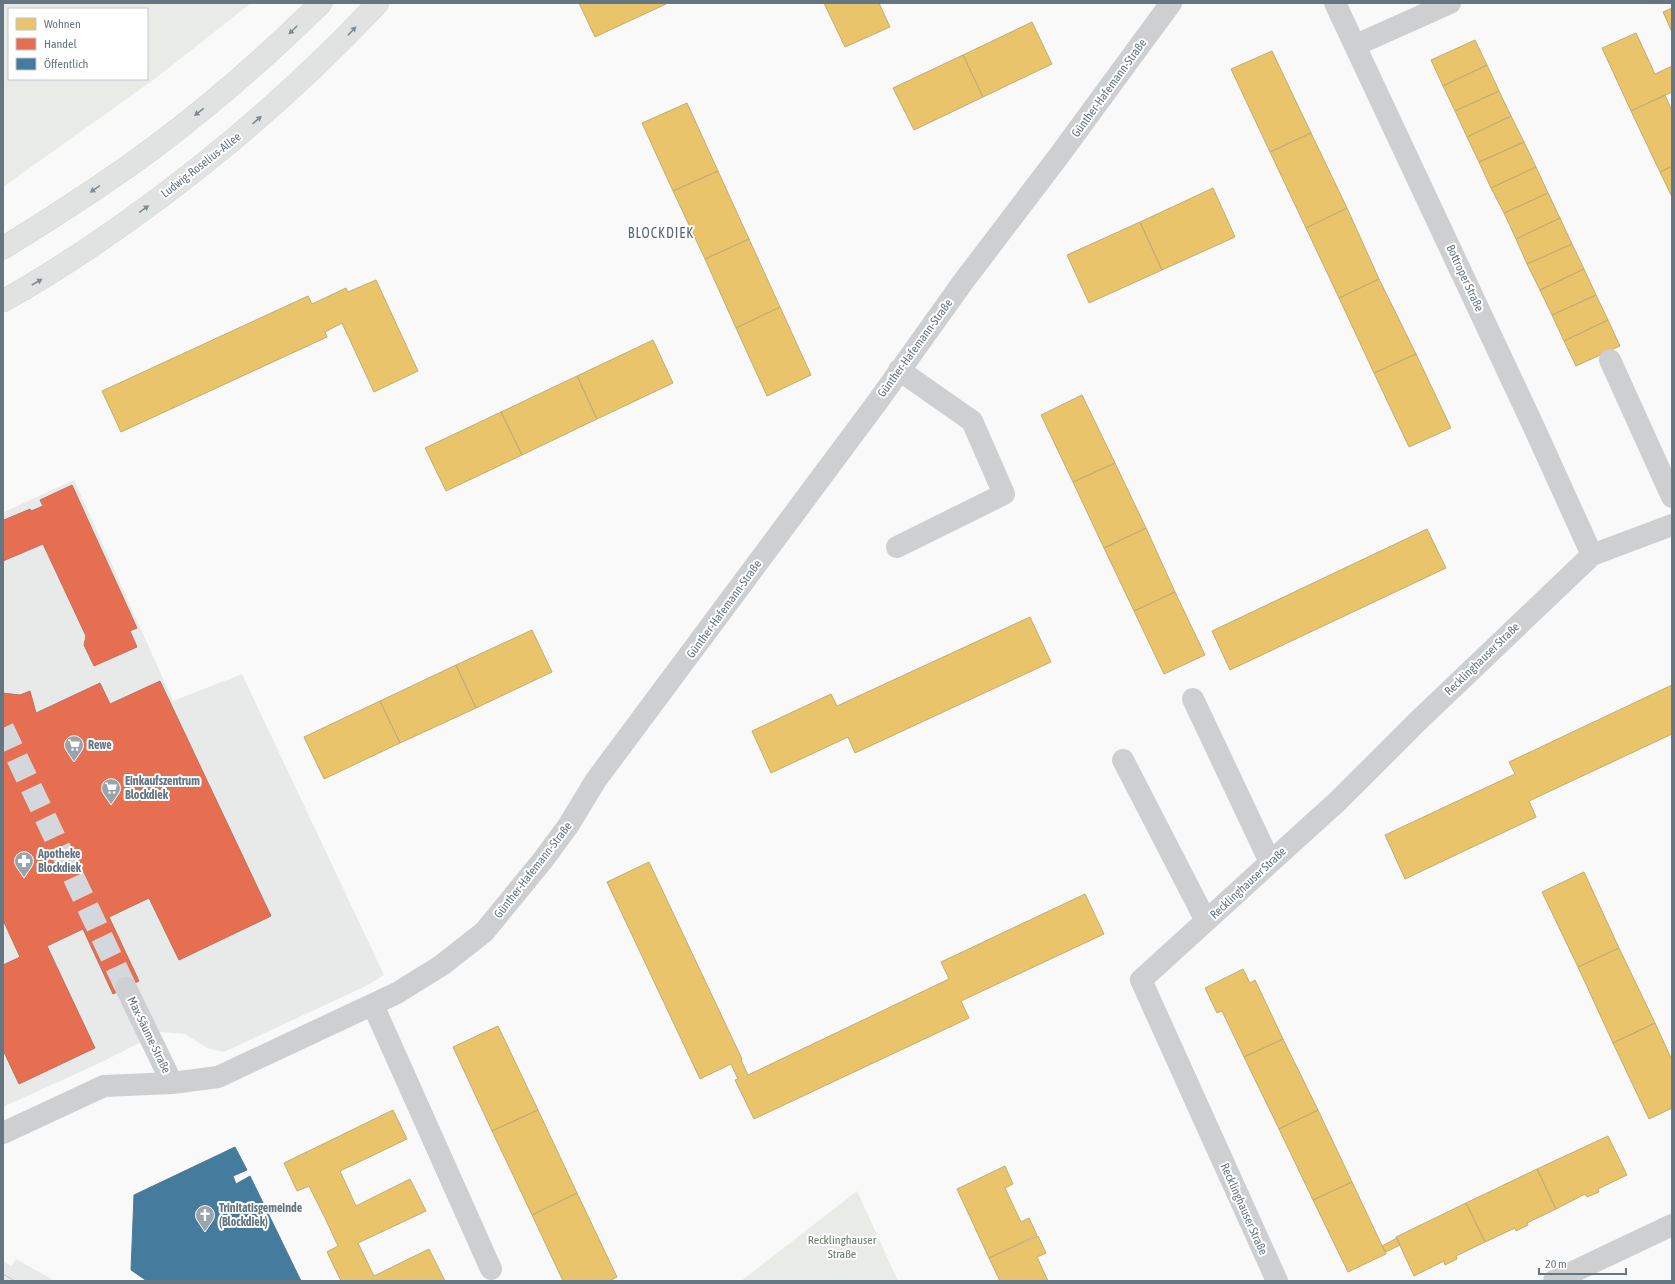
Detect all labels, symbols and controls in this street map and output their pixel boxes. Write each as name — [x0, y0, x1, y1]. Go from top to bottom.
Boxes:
legend — [8, 8, 148, 80]
text: Wohnen — [44, 17, 81, 31]
one-way arrow — [288, 26, 298, 35]
one-way arrow — [347, 26, 357, 36]
street label: Günther-Hafemann-Straße — [1069, 36, 1149, 140]
text: Handel — [44, 37, 78, 51]
text: Öffentlich — [44, 57, 88, 71]
one-way arrow — [194, 108, 205, 116]
one-way arrow — [252, 115, 263, 124]
street label: Ludwig-Roselius-Allee — [158, 129, 244, 201]
one-way arrow — [90, 185, 100, 193]
one-way arrow — [139, 205, 150, 213]
district label: BLOCKDIEK — [628, 225, 694, 241]
street label: Bottroper Straße — [1443, 242, 1487, 314]
one-way arrow — [31, 279, 43, 286]
street label: Günther-Hafemann-Straße — [875, 296, 955, 400]
street label: Günther-Hafemann-Straße — [684, 557, 764, 661]
street label: Recklinghauser Straße — [1442, 620, 1522, 698]
supermarket icon: Rewe — [63, 734, 85, 762]
place label: Rewe — [88, 738, 112, 752]
place label: Einkaufszentrum Blockdiek — [125, 774, 200, 802]
supermarket icon: Einkaufszentrum Blockdiek — [100, 777, 122, 805]
street label: Günther-Hafemann-Straße — [491, 819, 575, 921]
street label: Recklinghauser Straße — [1207, 844, 1289, 922]
place label: Apotheke Blockdiek — [37, 847, 82, 875]
pharmacy icon: Apotheke Blockdiek — [13, 850, 35, 878]
street label: Max-Säume-Straße — [124, 994, 174, 1076]
street label: Recklinghauser Straße — [1218, 1161, 1270, 1257]
place label: Trinitatisgemeinde (Blockdiek) — [219, 1201, 303, 1229]
church icon: Trinitatisgemeinde (Blockdiek) — [194, 1204, 216, 1232]
park label: Recklinghauser Straße — [808, 1233, 877, 1261]
scale bar — [1539, 1250, 1626, 1276]
text: 20 m — [1545, 1257, 1567, 1271]

